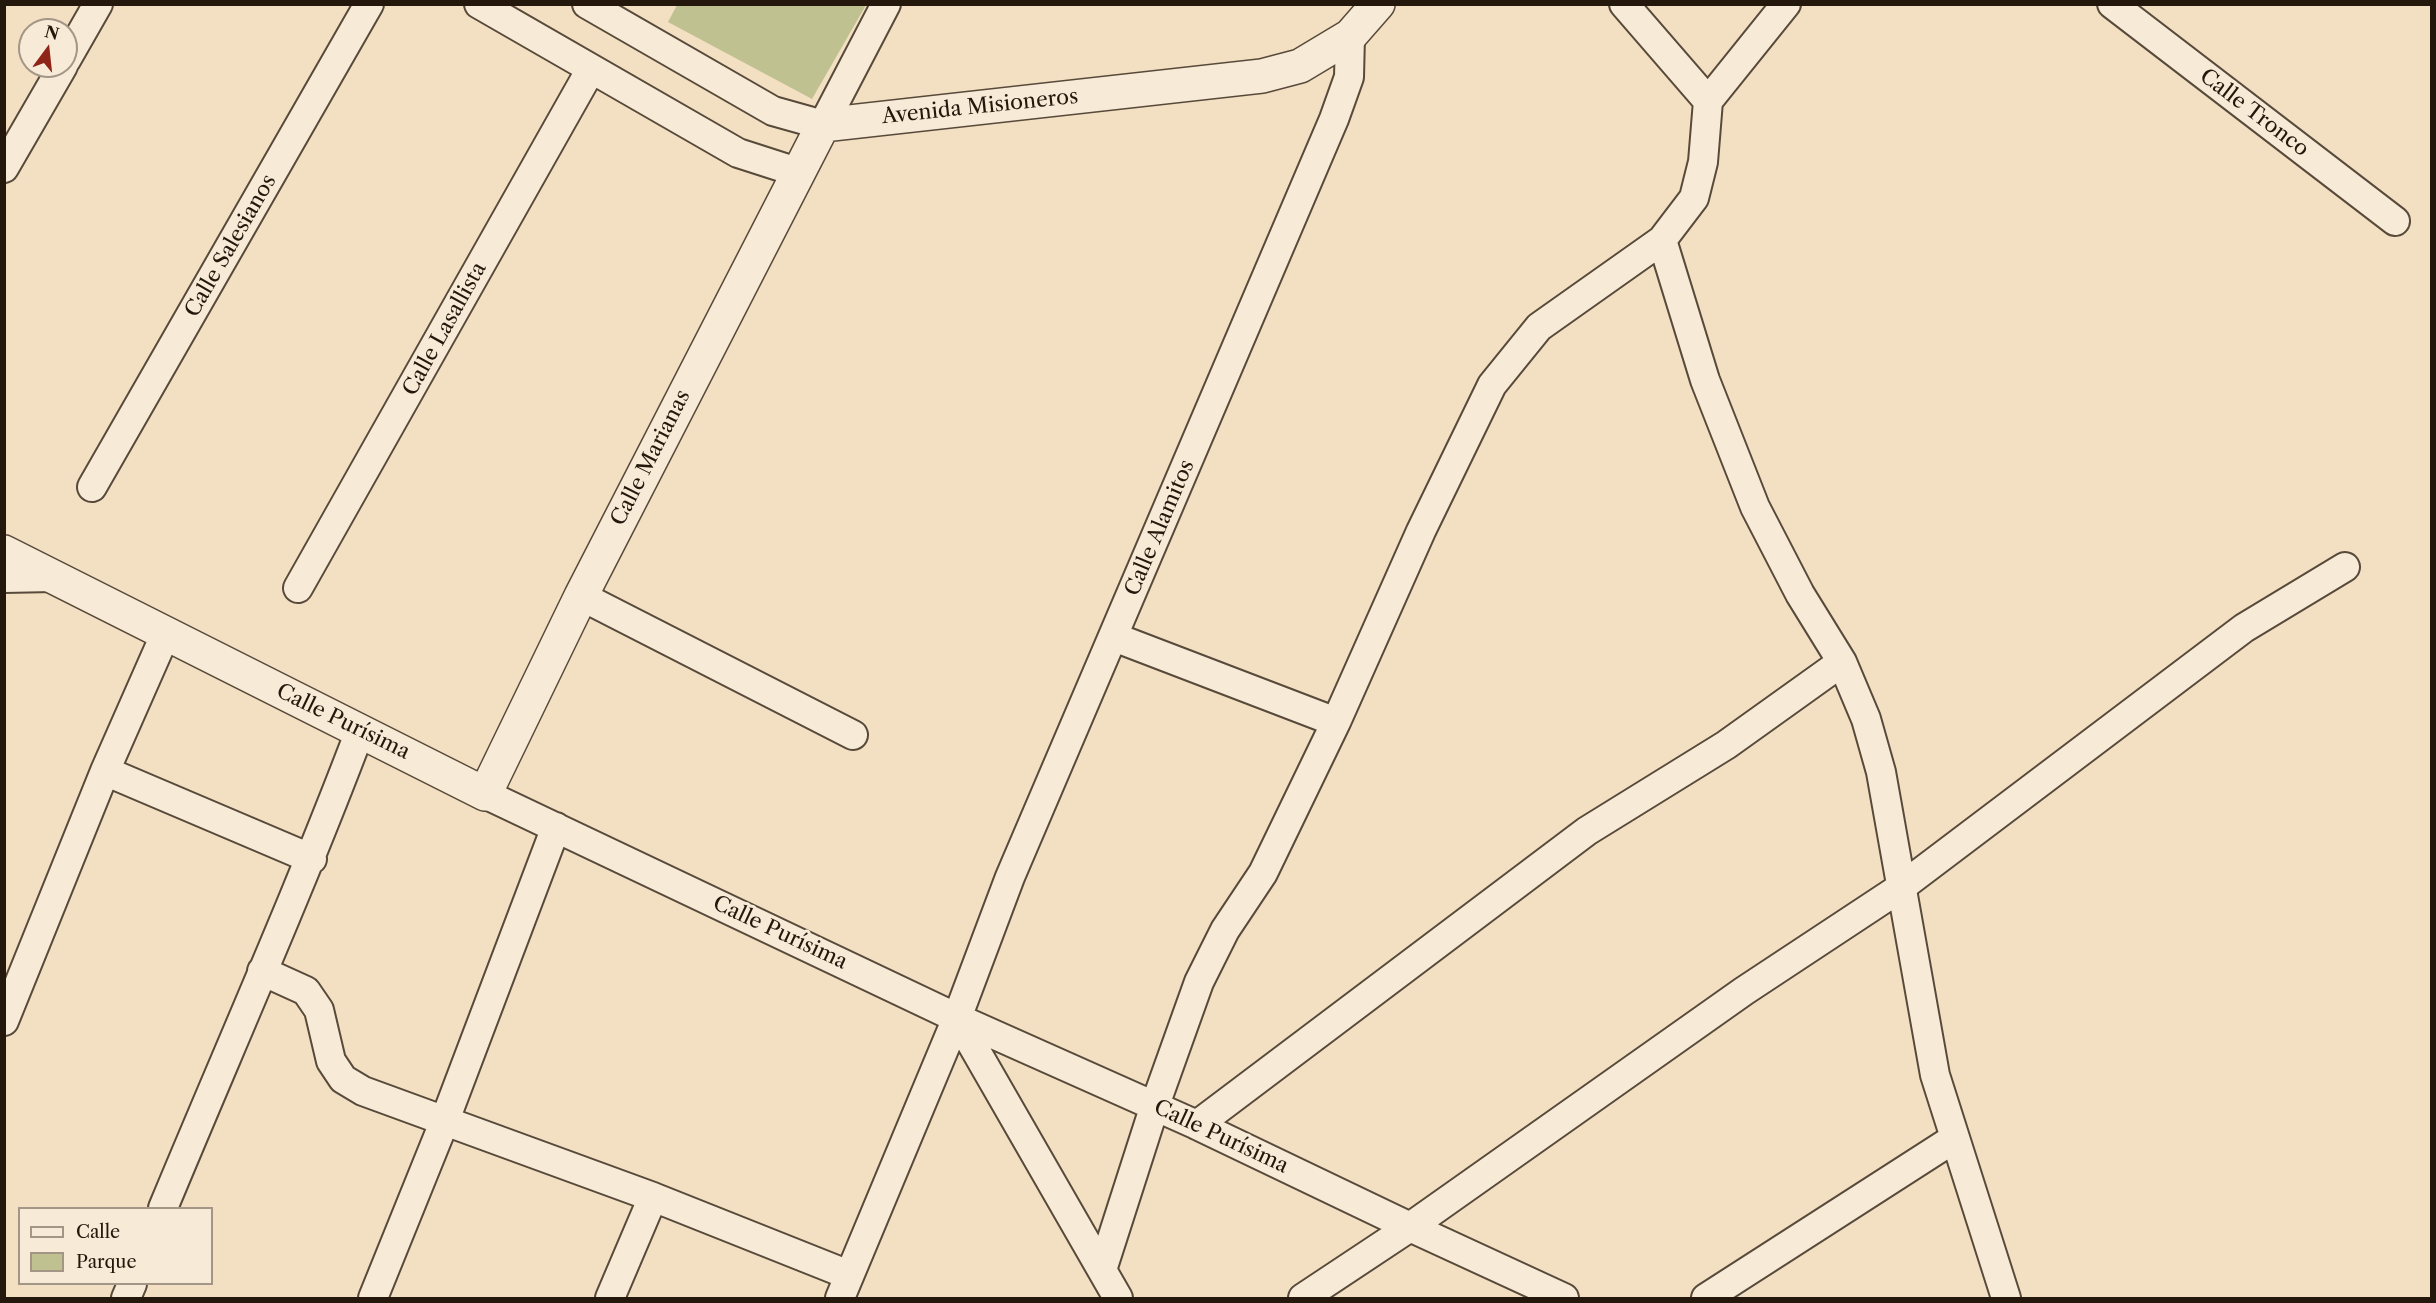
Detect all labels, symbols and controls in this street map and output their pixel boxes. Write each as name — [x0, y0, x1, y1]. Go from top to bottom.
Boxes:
north arrow — [18, 18, 78, 78]
text: N — [43, 21, 61, 44]
street label: Calle Tronco — [2194, 64, 2314, 162]
street label: Avenida Misioneros — [881, 84, 1079, 130]
street label: Calle Salesianos — [180, 170, 282, 322]
street label: Calle Lasallista — [398, 258, 492, 400]
street label: Calle Marianas — [606, 386, 696, 530]
street label: Calle Alamitos — [1120, 456, 1200, 600]
street label: Calle Purísima — [272, 679, 414, 765]
street label: Calle Purísima — [709, 891, 851, 975]
street label: Calle Purísima — [1150, 1095, 1292, 1179]
legend — [18, 1207, 213, 1285]
text: Calle — [76, 1221, 120, 1243]
text: Parque — [76, 1251, 137, 1273]

